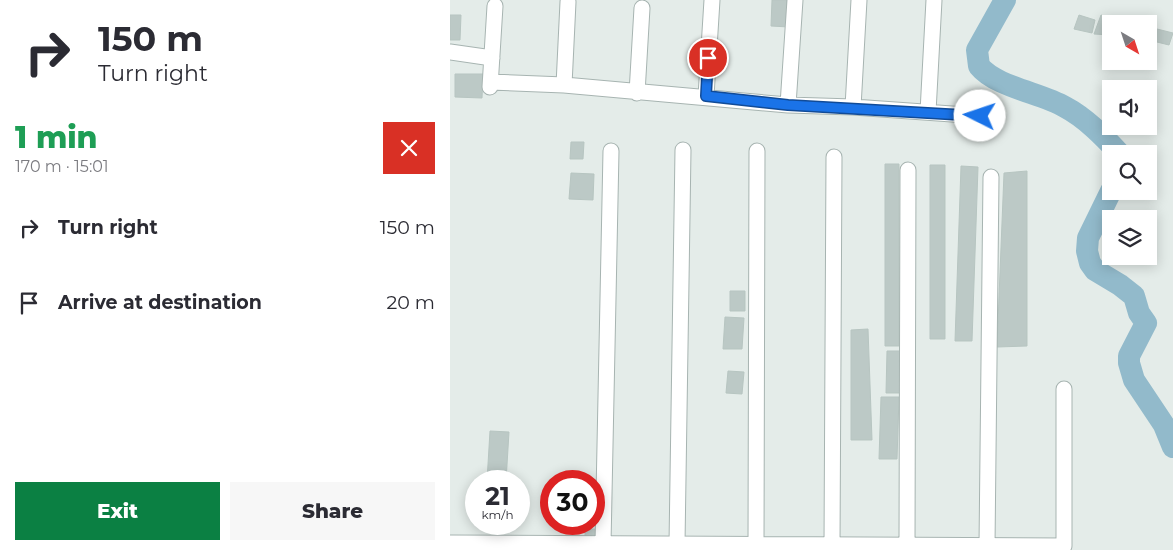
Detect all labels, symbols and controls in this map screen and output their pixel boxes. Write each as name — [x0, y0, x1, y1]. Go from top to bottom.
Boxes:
north arrow — [1102, 15, 1158, 70]
map controls — [1102, 15, 1157, 265]
text: 150 m — [98, 17, 203, 60]
icon: right — [15, 20, 80, 85]
pin — [687, 37, 729, 79]
icon: arrive — [694, 44, 722, 72]
text: Turn right — [98, 60, 208, 87]
button: sound — [1102, 80, 1157, 135]
position arrow — [953, 89, 1005, 141]
text: 1 min — [15, 119, 98, 156]
button: close — [383, 122, 435, 174]
button: search — [1102, 145, 1157, 200]
text: 170 m · 15:01 — [15, 157, 109, 176]
button: layers — [1102, 210, 1157, 265]
icon: right — [15, 214, 43, 242]
text: Turn right — [58, 216, 158, 239]
text: 150 m — [380, 216, 435, 239]
icon: arrive — [15, 289, 43, 317]
text: Arrive at destination — [58, 291, 262, 314]
text: 20 m — [387, 291, 435, 314]
speed limit sign: 30 — [540, 470, 605, 535]
text: 21 — [485, 481, 510, 511]
button: Exit — [15, 482, 220, 540]
button: Share — [230, 482, 435, 540]
text: km/h — [481, 507, 514, 522]

